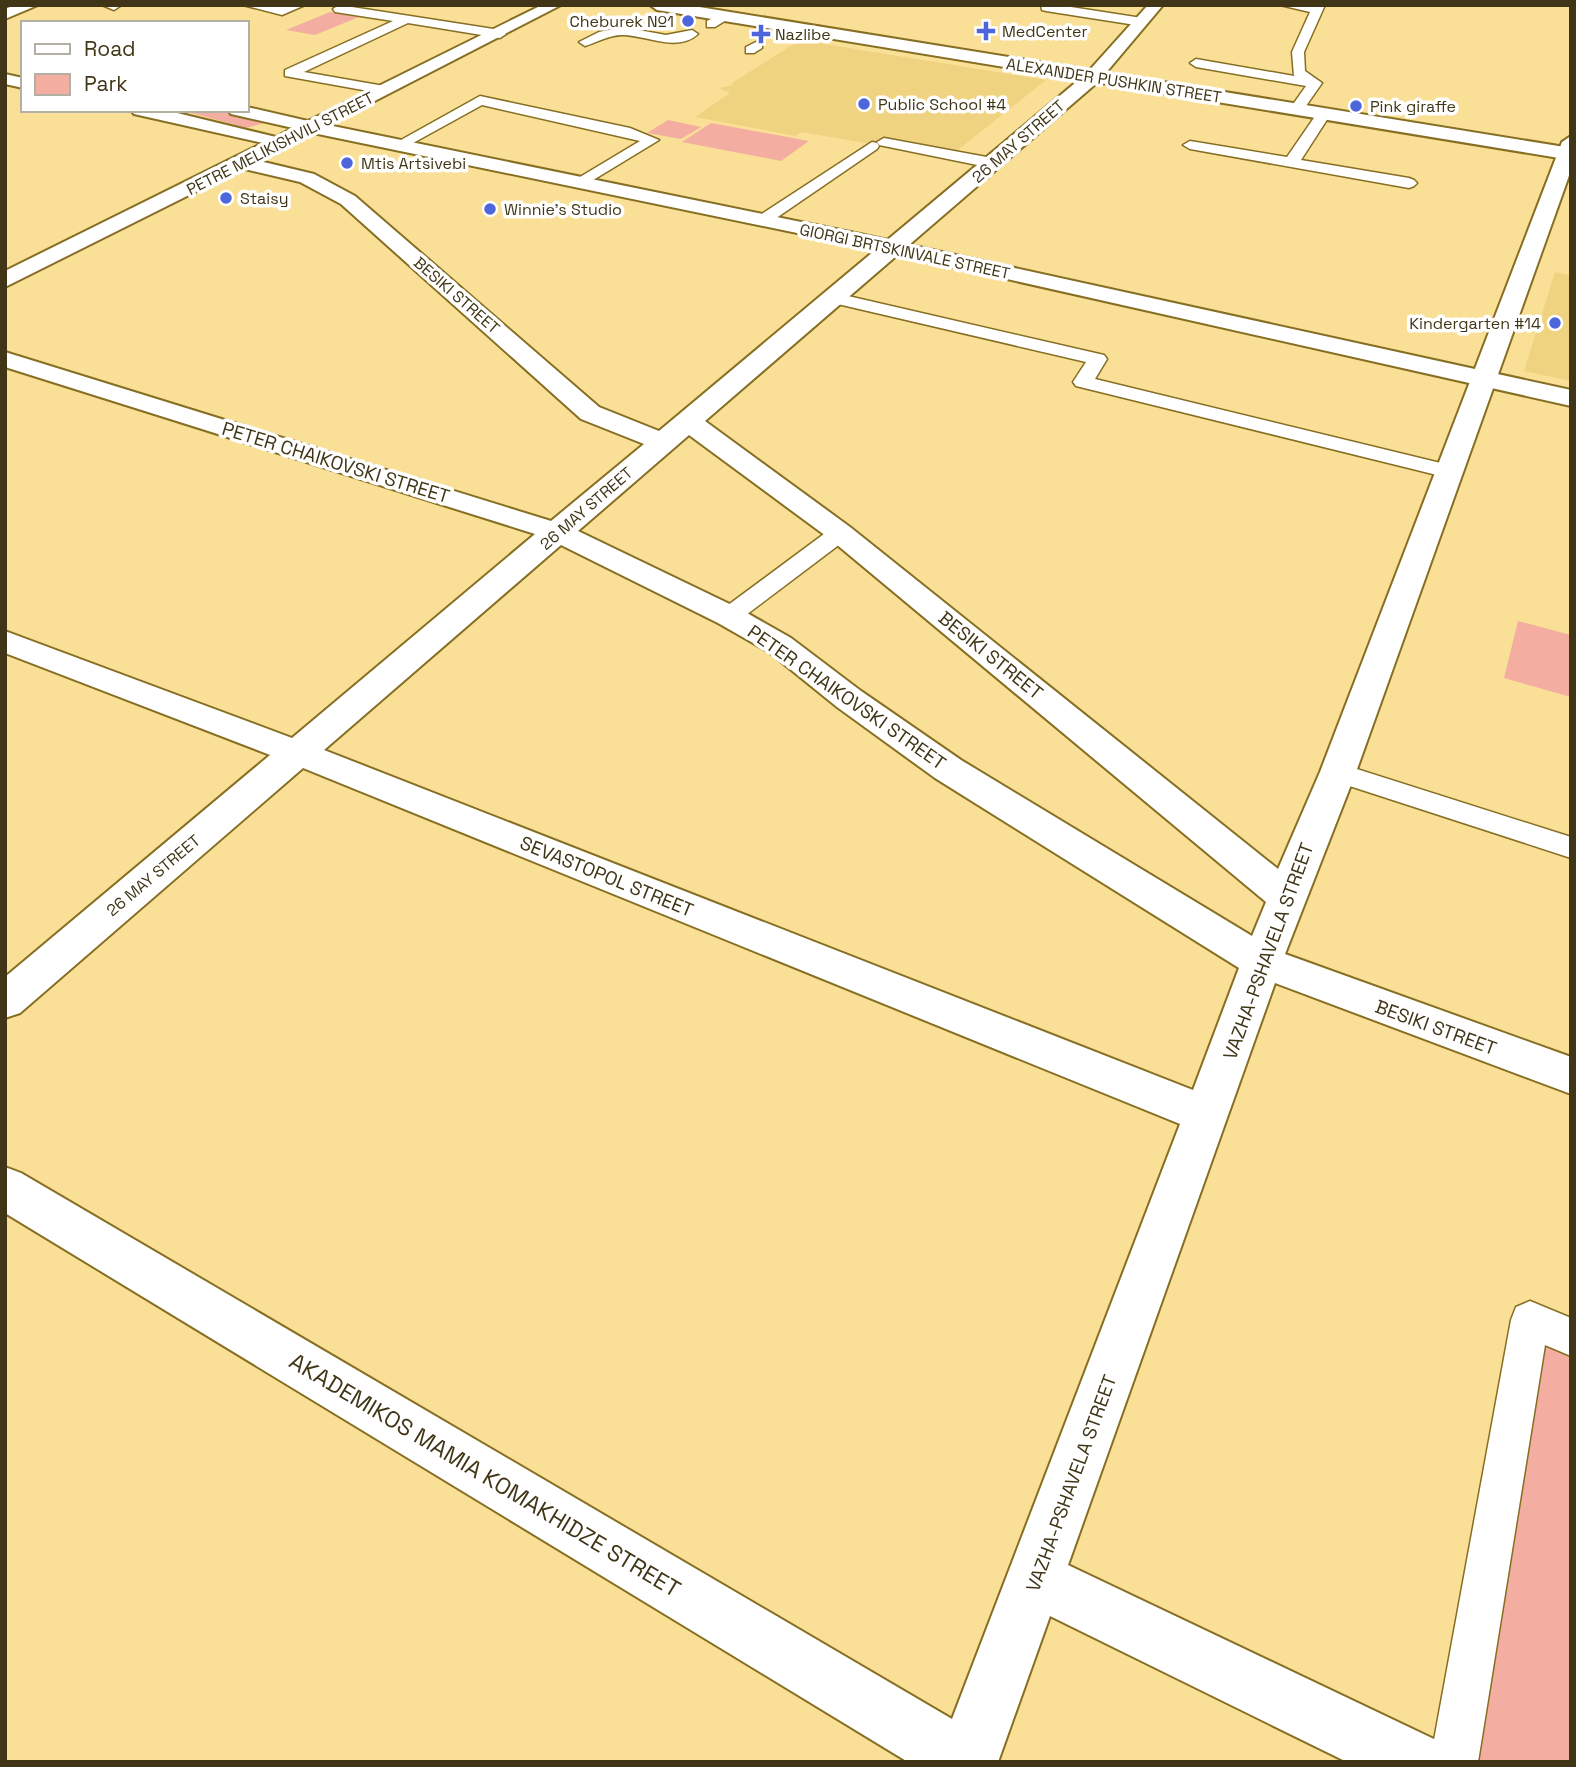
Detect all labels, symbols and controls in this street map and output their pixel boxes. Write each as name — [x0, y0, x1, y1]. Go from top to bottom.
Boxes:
place label: Cheburek №1 — [570, 11, 674, 32]
marker: Cheburek №1 — [680, 13, 696, 29]
legend — [21, 21, 248, 112]
marker: MedCenter — [976, 21, 996, 41]
place label: MedCenter — [1002, 21, 1088, 42]
place label: Nazlibe — [775, 24, 831, 45]
marker: Nazlibe — [753, 26, 769, 42]
text: Road — [84, 35, 136, 62]
street label: ALEXANDER PUSHKIN STREET — [1005, 53, 1223, 108]
text: Park — [84, 70, 128, 97]
street label: PETRE MELIKISHVILI STREET — [183, 87, 377, 200]
place label: Public School #4 — [878, 94, 1006, 115]
street label: 26 MAY STREET — [968, 95, 1069, 187]
marker: Public School #4 — [856, 96, 872, 112]
place label: Pink giraffe — [1370, 96, 1456, 117]
marker: Pink giraffe — [1348, 98, 1364, 114]
place label: Mtis Artsivebi — [361, 153, 466, 174]
marker: Mtis Artsivebi — [339, 155, 355, 171]
place label: Staisy — [240, 188, 288, 209]
marker: Staisy — [218, 190, 234, 206]
place label: Winnie's Studio — [504, 199, 622, 220]
marker: Winnie's Studio — [482, 201, 498, 217]
street label: GIORGI BRTSKINVALE STREET — [798, 219, 1012, 284]
street label: BESIKI STREET — [409, 252, 504, 339]
place label: Kindergarten #14 — [1409, 313, 1541, 334]
marker: Kindergarten #14 — [1547, 315, 1563, 331]
street label: PETER CHAIKOVSKI STREET — [219, 416, 453, 509]
street label: 26 MAY STREET — [536, 462, 637, 554]
street label: BESIKI STREET — [933, 606, 1048, 705]
street label: PETER CHAIKOVSKI STREET — [743, 619, 951, 776]
street label: 26 MAY STREET — [102, 830, 205, 921]
street label: SEVASTOPOL STREET — [516, 830, 697, 923]
street label: VAZHA-PSHAVELA STREET — [1218, 839, 1319, 1063]
street label: BESIKI STREET — [1372, 994, 1500, 1061]
street label: AKADEMIKOS MAMIA KOMAKHIDZE STREET — [284, 1346, 686, 1604]
street label: VAZHA-PSHAVELA STREET — [1021, 1371, 1122, 1595]

